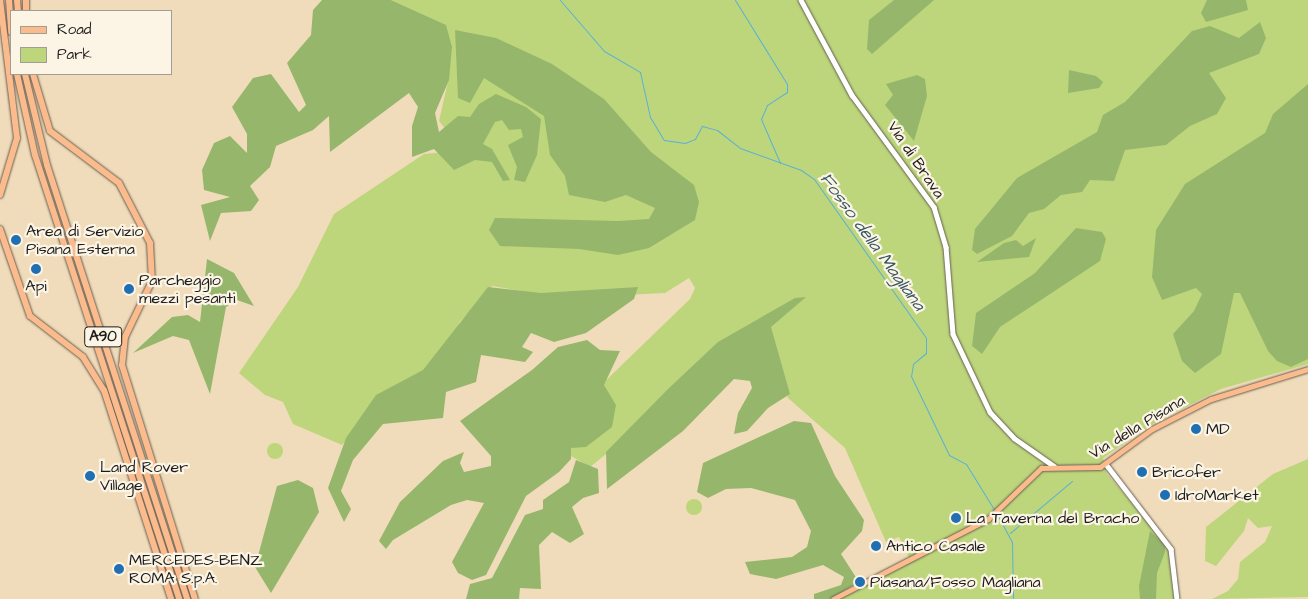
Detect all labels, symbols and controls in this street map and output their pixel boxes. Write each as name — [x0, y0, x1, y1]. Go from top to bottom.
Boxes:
legend — [10, 10, 172, 75]
text: Road — [57, 19, 91, 40]
text: Park — [57, 44, 92, 65]
street label: Via di Brava — [883, 118, 949, 202]
water label: Fosso della Magliana — [815, 169, 929, 315]
place label: Area di Servizio Pisana Esterna — [26, 221, 143, 259]
marker: Area di Servizio Pisana Esterna — [10, 234, 22, 246]
marker: Api — [30, 263, 42, 275]
place label: Parcheggio mezzi pesanti — [139, 270, 235, 308]
place label: Api — [25, 276, 47, 296]
marker: Parcheggio mezzi pesanti — [123, 283, 135, 295]
road number: A90 — [83, 324, 123, 350]
street label: Via della Pisana — [1086, 391, 1188, 463]
place label: MD — [1206, 419, 1230, 439]
marker: MD — [1190, 423, 1202, 435]
place label: Land Rover Village — [100, 457, 188, 495]
place label: Bricofer — [1152, 462, 1221, 482]
marker: Bricofer — [1136, 466, 1148, 478]
marker: Land Rover Village — [84, 470, 96, 482]
place label: IdroMarket — [1175, 485, 1259, 505]
marker: IdroMarket — [1159, 489, 1171, 501]
place label: La Taverna del Bracho — [966, 508, 1139, 528]
marker: La Taverna del Bracho — [950, 512, 962, 524]
place label: Antico Casale — [886, 536, 985, 556]
marker: Antico Casale — [870, 540, 882, 552]
place label: MERCEDES-BENZ ROMA S.p.A. — [129, 550, 262, 588]
marker: MERCEDES-BENZ ROMA S.p.A. — [113, 563, 125, 575]
place label: Piasana/Fosso Magliana — [870, 572, 1041, 592]
marker: Piasana/Fosso Magliana — [854, 576, 866, 588]

